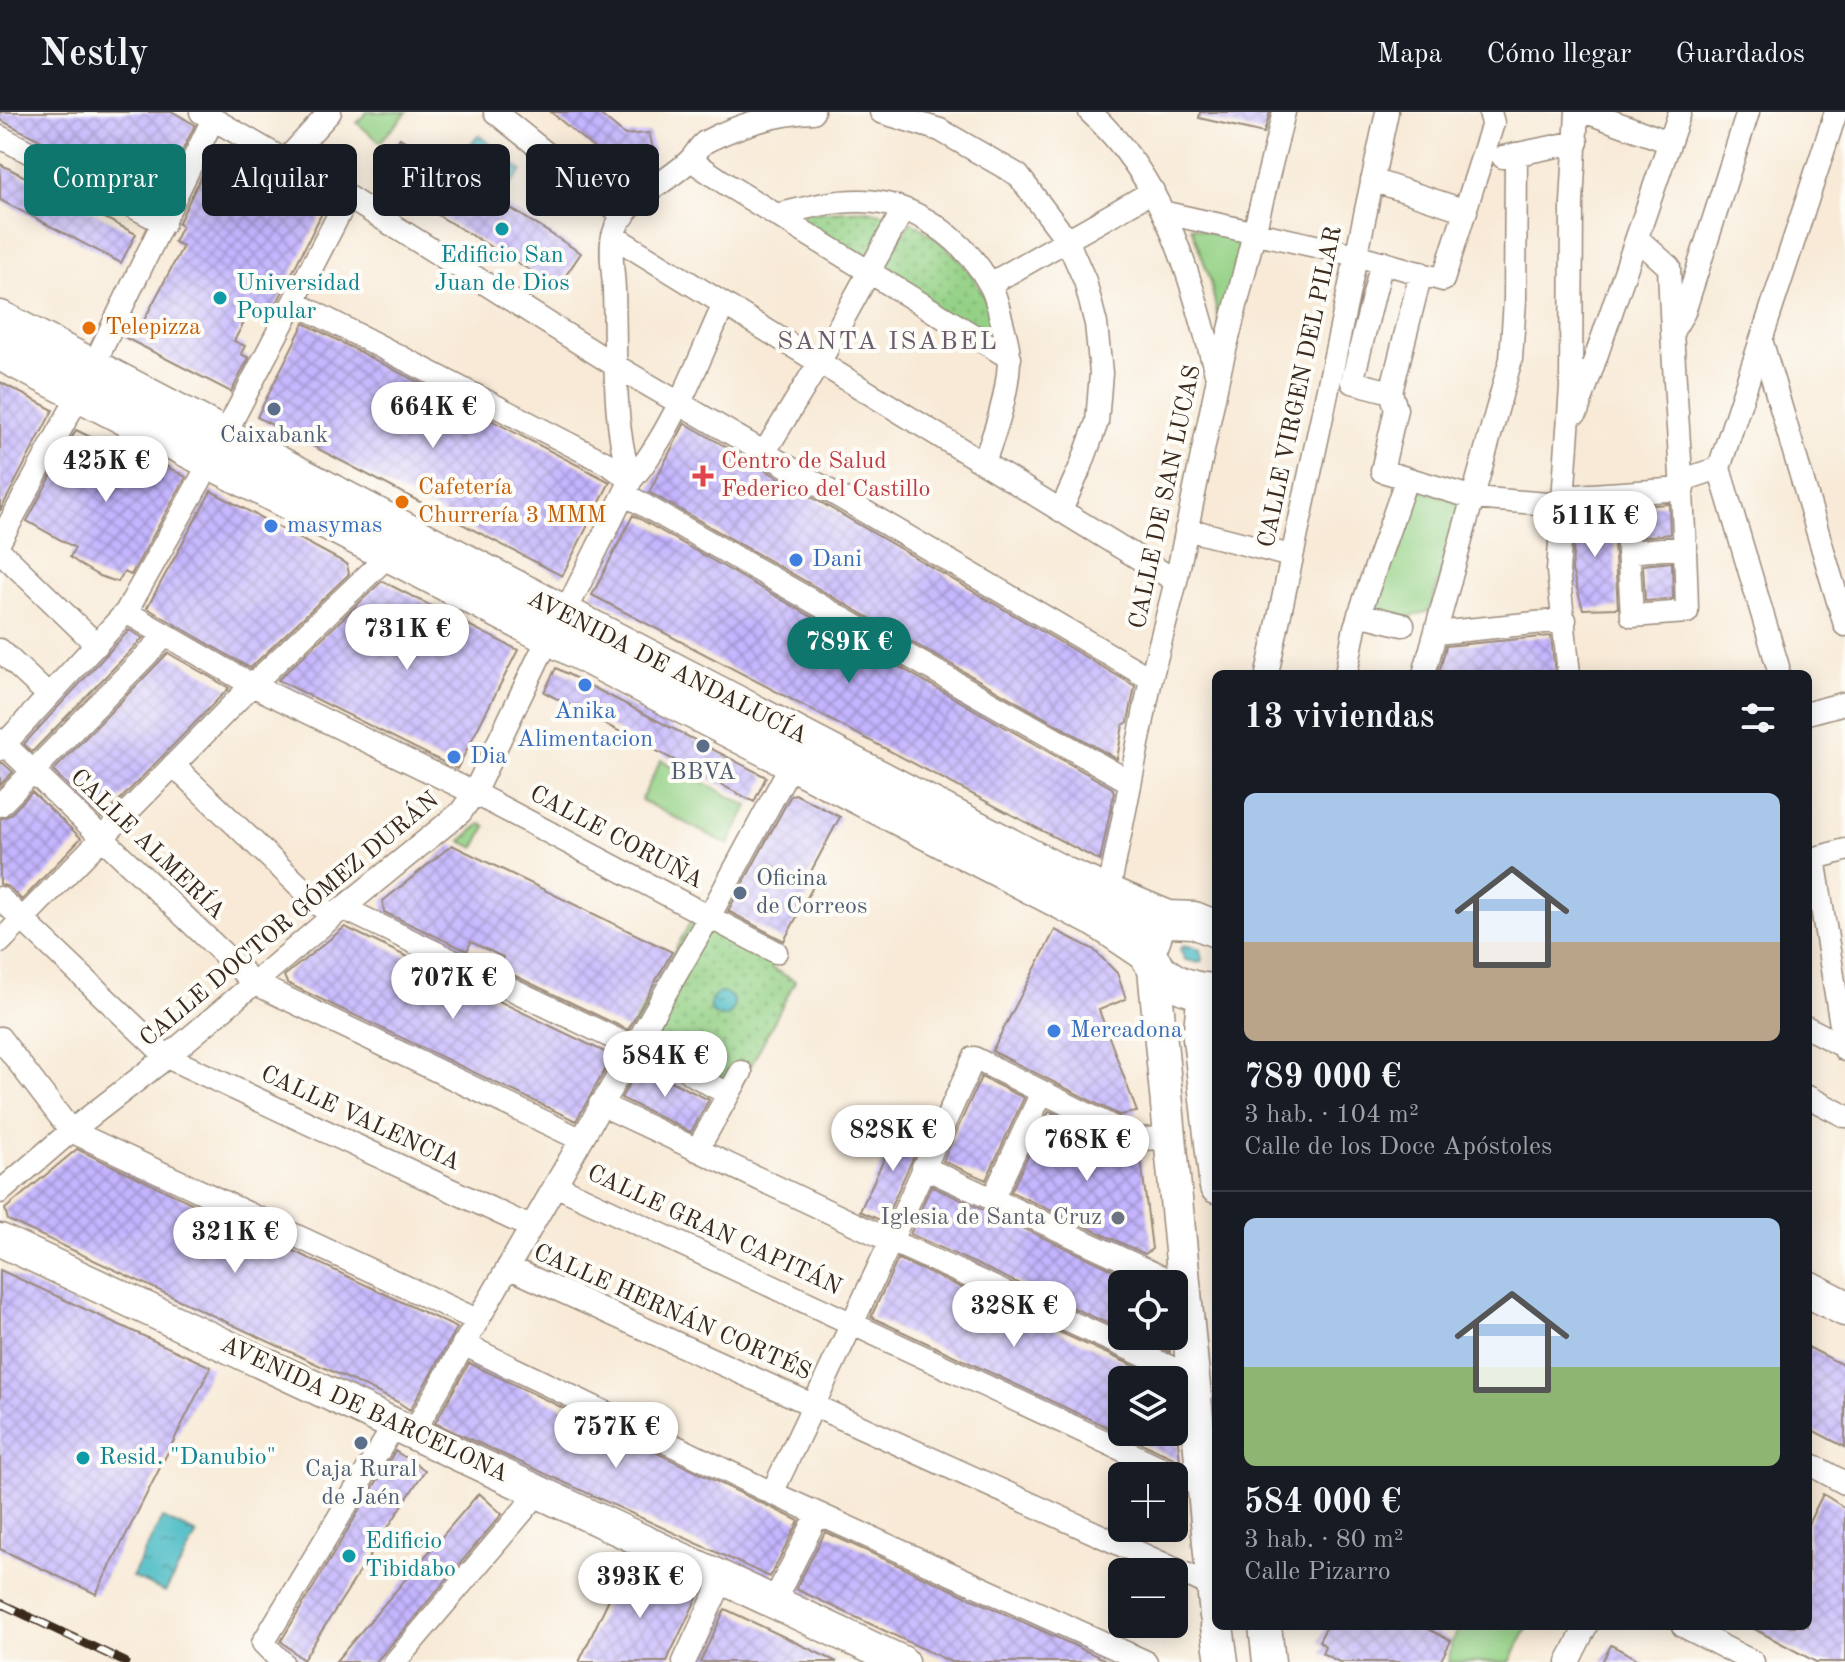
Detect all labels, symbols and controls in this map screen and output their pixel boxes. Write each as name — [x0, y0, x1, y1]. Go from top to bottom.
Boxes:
text: Nestly — [40, 36, 149, 74]
text: Mapa — [1377, 41, 1442, 69]
text: Cómo llegar — [1486, 41, 1631, 69]
text: Guardados — [1675, 41, 1805, 69]
chip: Comprar — [24, 144, 186, 216]
chip: Alquilar — [202, 144, 357, 216]
chip: Filtros — [373, 144, 510, 216]
chip: Nuevo — [526, 144, 659, 216]
marker: Edificio San Juan de Dios — [493, 220, 511, 238]
street label: CALLE VIRGEN DEL PILAR — [1255, 224, 1347, 550]
place label: Edificio San Juan de Dios — [434, 244, 570, 296]
place label: Universidad Popular — [236, 272, 360, 324]
marker: Universidad Popular — [211, 289, 229, 307]
place label: Telepizza — [105, 316, 201, 340]
marker: Telepizza — [80, 319, 98, 337]
district label: SANTA ISABEL — [777, 329, 999, 355]
street label: CALLE DE SAN LUCAS — [1126, 363, 1206, 631]
pin: 664K € — [368, 382, 498, 450]
text: 664K € — [389, 395, 477, 421]
marker: Caixabank — [265, 400, 283, 418]
place label: Caixabank — [220, 424, 328, 448]
pin: 425K € — [41, 436, 171, 504]
text: 425K € — [62, 449, 150, 475]
place label: Centro de Salud Federico del Castillo — [721, 450, 930, 502]
marker: Centro de Salud Federico del Castillo — [692, 465, 714, 487]
place label: Cafetería Churrería 3 MMM — [418, 476, 607, 528]
pin: 511K € — [1530, 491, 1660, 559]
marker: Cafetería Churrería 3 MMM — [393, 493, 411, 511]
text: 511K € — [1551, 504, 1639, 530]
place label: masymas — [287, 514, 382, 538]
marker: masymas — [262, 517, 280, 535]
place label: Dani — [812, 548, 862, 572]
marker: Dani — [787, 551, 805, 569]
street label: AVENIDA DE ANDALUCÍA — [523, 583, 813, 749]
pin: 731K € — [342, 604, 472, 672]
text: 731K € — [363, 617, 451, 643]
pin: 789K € — [784, 617, 914, 685]
text: 789K € — [805, 630, 893, 656]
marker: Anika Alimentacion — [576, 676, 594, 694]
icon: filters — [1736, 696, 1780, 740]
place label: Anika Alimentacion — [517, 700, 653, 752]
text: 13 viviendas — [1244, 701, 1434, 735]
marker: BBVA — [694, 737, 712, 755]
place label: Dia — [470, 745, 507, 769]
marker: Dia — [445, 748, 463, 766]
place label: BBVA — [670, 761, 736, 785]
street label: CALLE ALMERÍA — [65, 762, 232, 925]
street label: CALLE CORUÑA — [525, 778, 709, 894]
street label: CALLE DOCTOR GÓMEZ DURÁN — [133, 784, 444, 1052]
icon: home — [1440, 845, 1584, 989]
place label: Oficina de Correos — [756, 867, 867, 919]
marker: Oficina de Correos — [731, 884, 749, 902]
pin: 707K € — [388, 953, 518, 1021]
text: 707K € — [409, 966, 497, 992]
place label: Mercadona — [1070, 1019, 1183, 1043]
marker: Mercadona — [1045, 1022, 1063, 1040]
pin: 584K € — [600, 1031, 730, 1099]
text: 584K € — [621, 1044, 709, 1070]
text: 789 000 € — [1244, 1061, 1401, 1095]
street label: CALLE VALENCIA — [257, 1062, 463, 1176]
text: 3 hab. · 104 m² — [1244, 1102, 1419, 1128]
pin: 828K € — [828, 1105, 958, 1173]
pin: 768K € — [1022, 1115, 1152, 1183]
text: 828K € — [849, 1118, 937, 1144]
text: 768K € — [1043, 1128, 1131, 1154]
text: Calle de los Doce Apóstoles — [1244, 1134, 1552, 1160]
street label: CALLE GRAN CAPITÁN — [583, 1158, 847, 1301]
place label: Iglesia de Santa Cruz — [880, 1206, 1102, 1230]
pin: 321K € — [170, 1207, 300, 1275]
marker: Iglesia de Santa Cruz — [1109, 1209, 1127, 1227]
text: 321K € — [191, 1220, 279, 1246]
street label: CALLE HERNÁN CORTÉS — [530, 1237, 816, 1385]
map controls — [1108, 1270, 1188, 1638]
button: locate — [1108, 1270, 1188, 1350]
icon: home — [1440, 1270, 1584, 1414]
pin: 328K € — [949, 1281, 1079, 1349]
text: 328K € — [970, 1294, 1058, 1320]
street label: AVENIDA DE BARCELONA — [216, 1333, 512, 1487]
button: layers — [1108, 1366, 1188, 1446]
pin: 757K € — [551, 1402, 681, 1470]
text: 757K € — [572, 1415, 660, 1441]
marker: Caja Rural de Jaén — [352, 1434, 370, 1452]
place label: Resid. "Danubio" — [99, 1446, 276, 1470]
marker: Resid. "Danubio" — [74, 1449, 92, 1467]
place label: Caja Rural de Jaén — [305, 1458, 417, 1510]
button: + — [1108, 1462, 1188, 1542]
text: 584 000 € — [1244, 1486, 1401, 1520]
text: 3 hab. · 80 m² — [1244, 1527, 1404, 1553]
place label: Edificio Tibidabo — [365, 1530, 456, 1582]
marker: Edificio Tibidabo — [340, 1547, 358, 1565]
pin: 393K € — [575, 1552, 705, 1620]
button: − — [1108, 1558, 1188, 1638]
text: Calle Pizarro — [1244, 1559, 1391, 1585]
text: 393K € — [596, 1565, 684, 1591]

